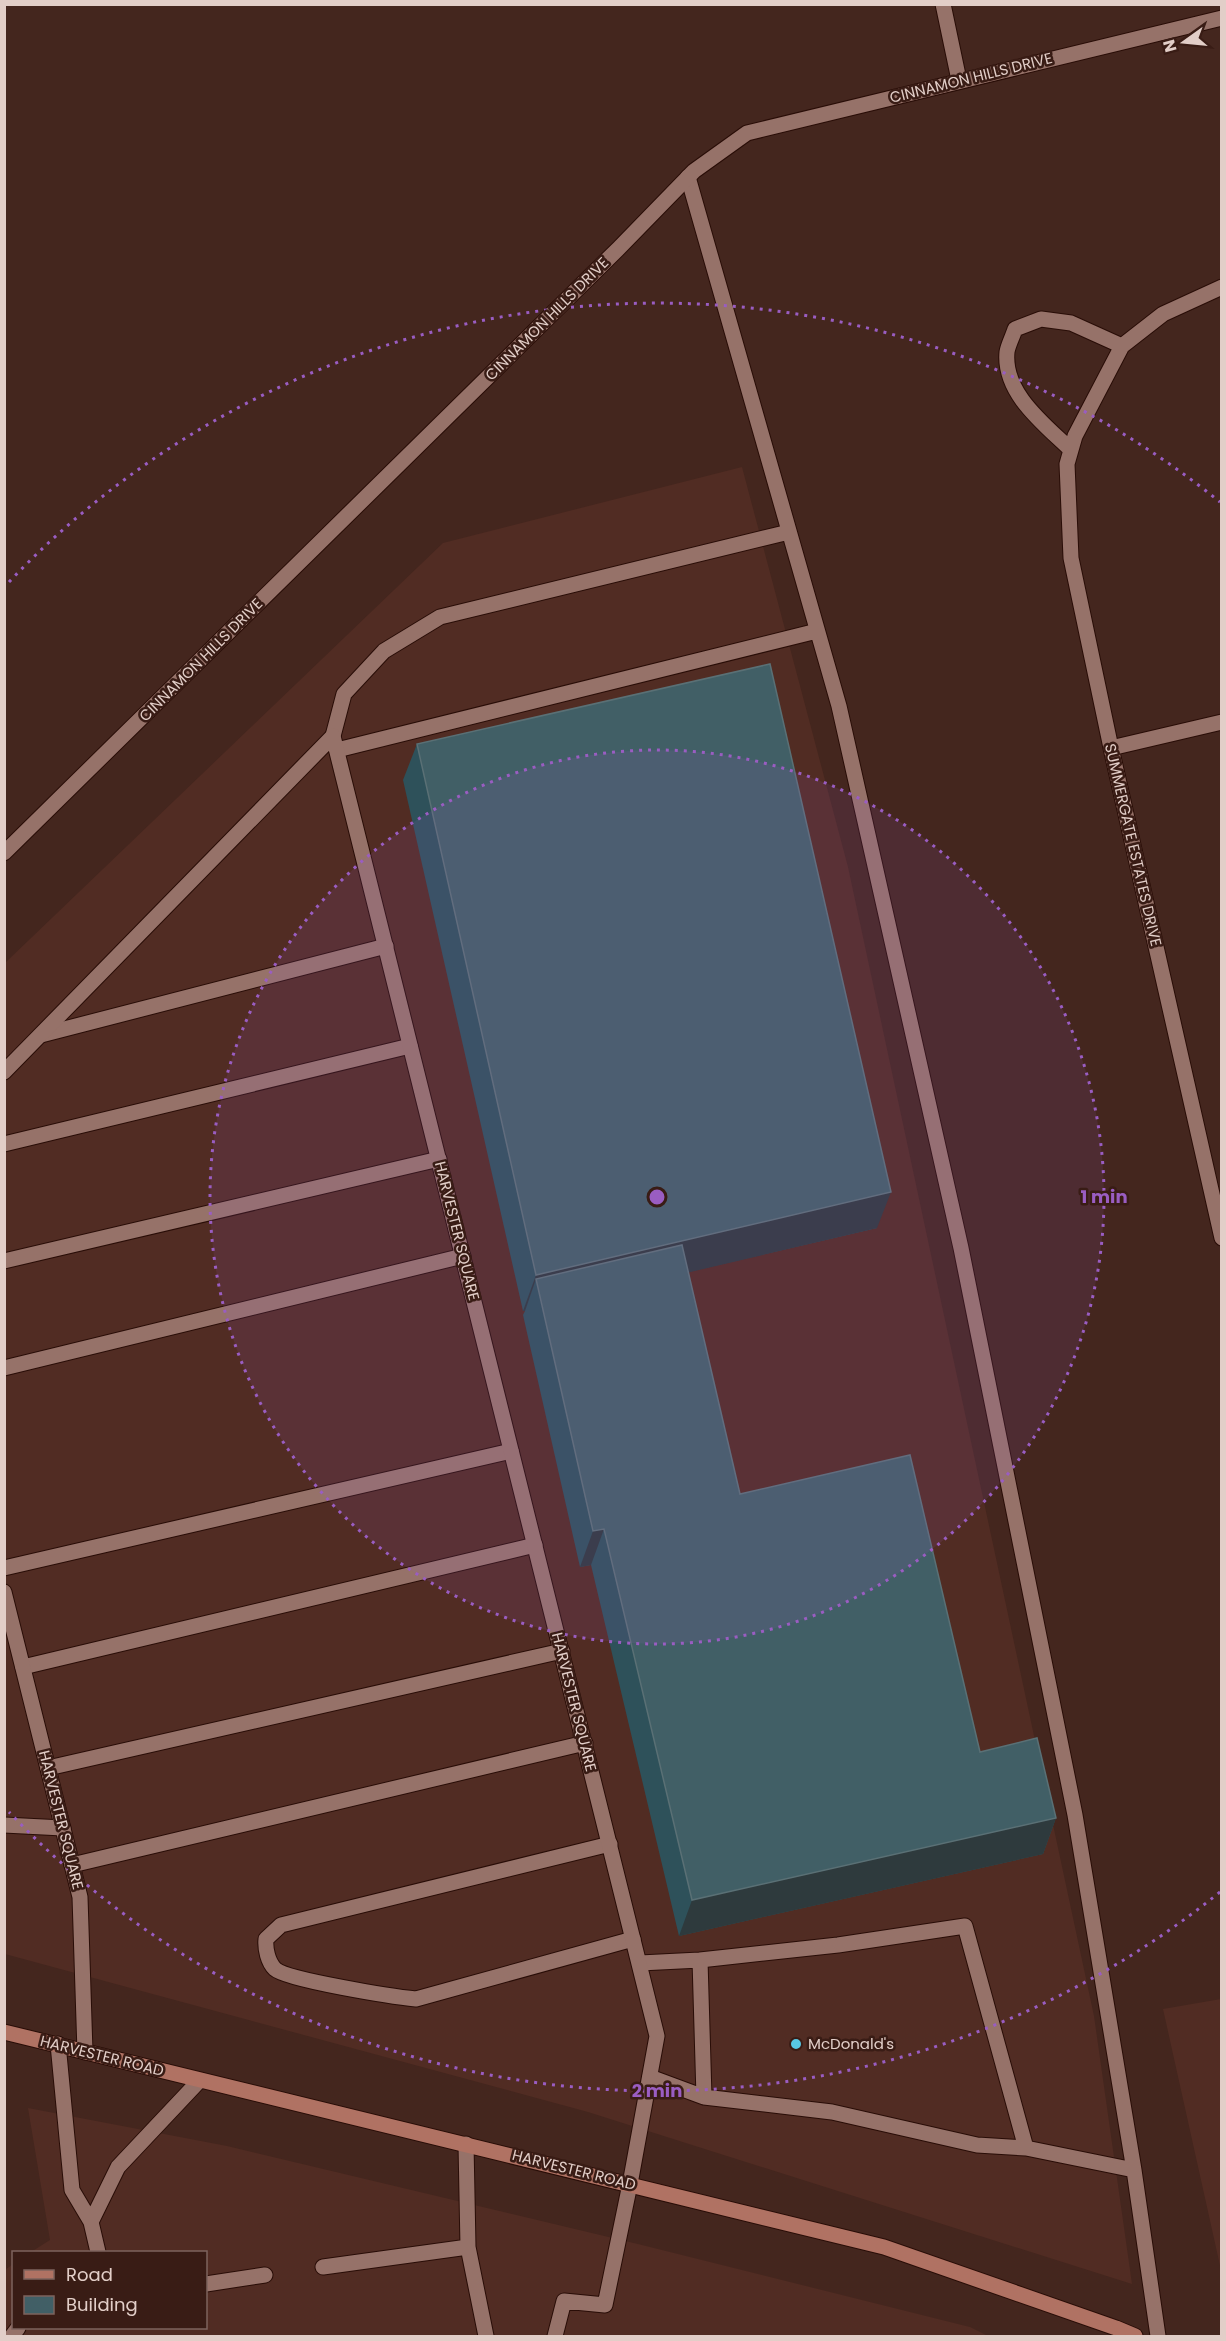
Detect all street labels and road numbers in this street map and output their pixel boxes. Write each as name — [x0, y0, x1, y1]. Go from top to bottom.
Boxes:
street label: CINNAMON HILLS DRIVE — [887, 47, 1054, 108]
street label: CINNAMON HILLS DRIVE — [480, 252, 613, 385]
street label: CINNAMON HILLS DRIVE — [134, 593, 267, 726]
street label: SUMMERGATE ESTATES DRIVE — [1100, 741, 1167, 948]
street label: HARVESTER SQUARE — [430, 1159, 485, 1303]
street label: HARVESTER SQUARE — [547, 1630, 602, 1774]
street label: HARVESTER SQUARE — [34, 1748, 89, 1892]
street label: HARVESTER ROAD — [38, 2030, 166, 2081]
street label: HARVESTER ROAD — [510, 2144, 638, 2195]

